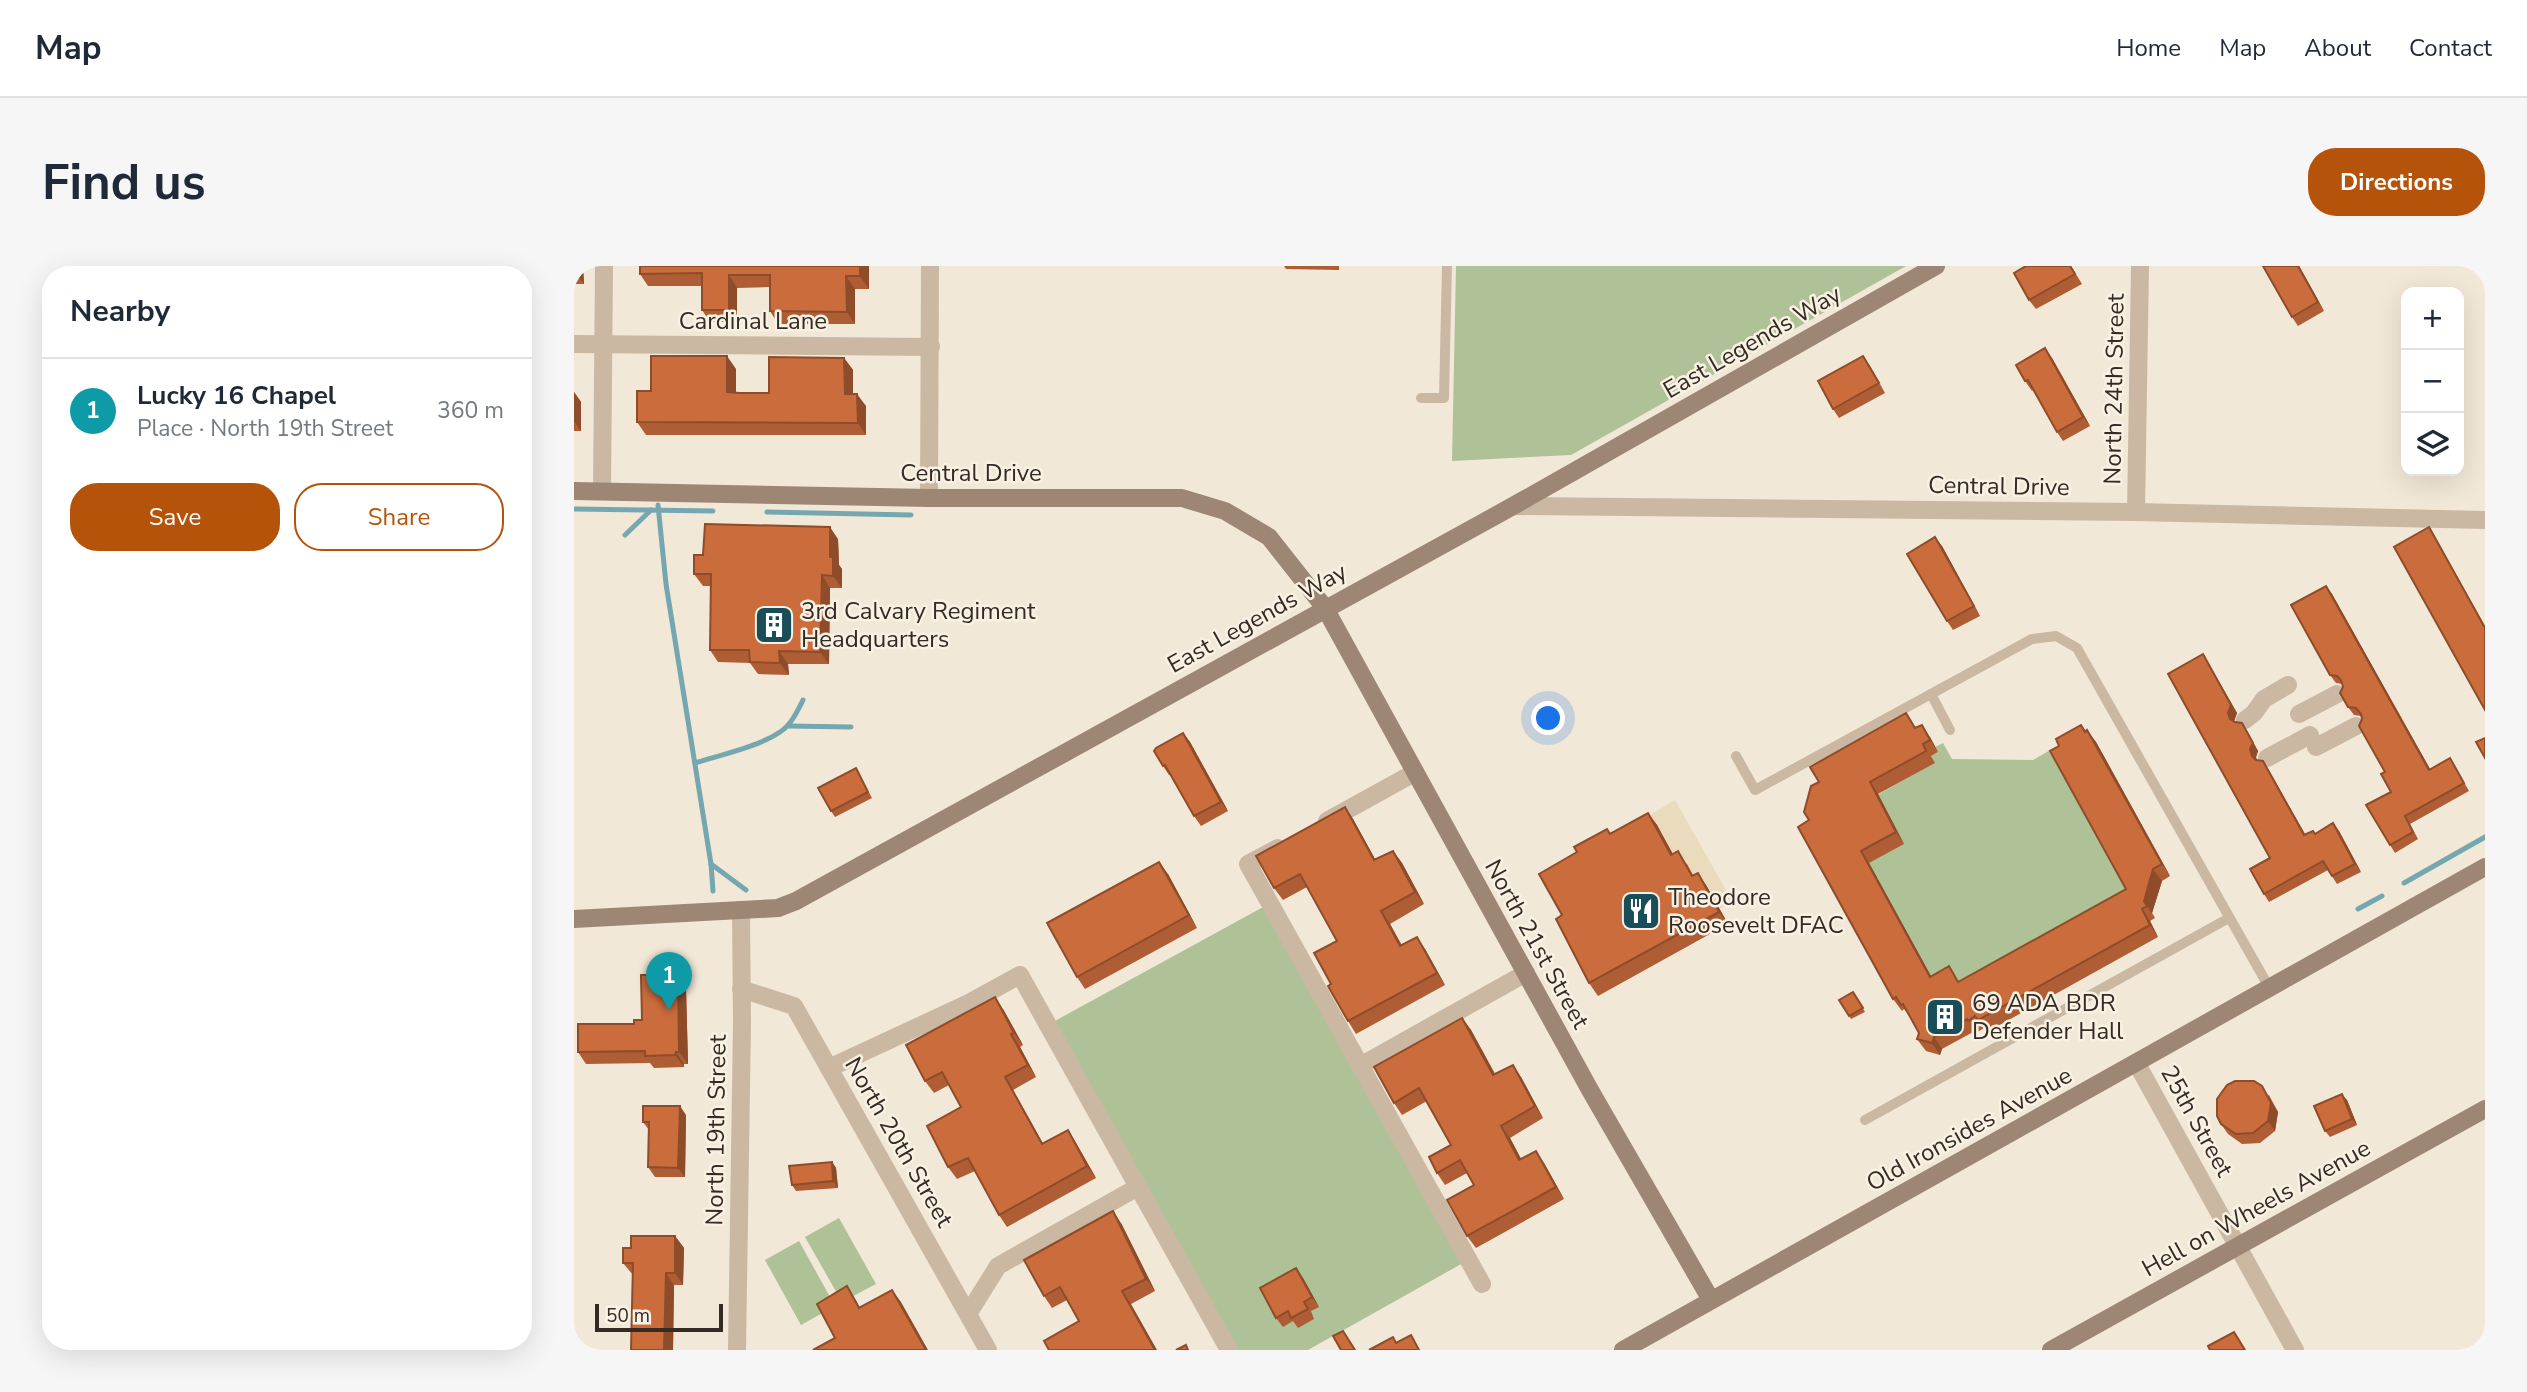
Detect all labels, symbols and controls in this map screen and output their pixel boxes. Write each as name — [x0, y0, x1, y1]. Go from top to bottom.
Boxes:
text: Map — [35, 26, 102, 71]
text: Home — [2116, 32, 2181, 64]
text: Map — [2219, 32, 2266, 64]
text: About — [2304, 32, 2371, 64]
text: Contact — [2409, 32, 2492, 64]
button: Directions — [2308, 148, 2485, 216]
text: Find us — [42, 149, 206, 216]
street label: East Legends Way — [1657, 278, 1847, 406]
map controls — [2401, 287, 2464, 476]
button: + — [2401, 287, 2464, 350]
text: Nearby — [70, 291, 170, 332]
street label: North 24th Street — [2096, 293, 2132, 485]
street label: Cardinal Lane — [679, 305, 827, 337]
button: − — [2401, 350, 2464, 413]
text: Lucky 16 Chapel — [137, 378, 336, 413]
text: 1 — [86, 395, 100, 426]
text: 360 m — [437, 395, 504, 426]
text: Place · North 19th Street — [137, 413, 393, 444]
button: layers — [2401, 413, 2464, 476]
street label: Central Drive — [900, 457, 1042, 489]
street label: Central Drive — [1928, 469, 2070, 503]
button: Save — [70, 483, 280, 551]
button: Share — [294, 483, 504, 551]
street label: East Legends Way — [1162, 555, 1353, 681]
place label: 3rd Calvary Regiment Headquarters — [801, 595, 1036, 655]
building icon: 3rd Calvary Regiment Headquarters — [753, 604, 795, 646]
your location — [1531, 701, 1565, 735]
street label: North 21st Street — [1477, 854, 1597, 1035]
place label: Theodore Roosevelt DFAC — [1668, 881, 1844, 941]
restaurant icon: Theodore Roosevelt DFAC — [1620, 890, 1662, 932]
pin: 1 — [646, 952, 692, 1010]
place label: 69 ADA BDR Defender Hall — [1972, 987, 2123, 1047]
building icon: 69 ADA BDR Defender Hall — [1924, 996, 1966, 1038]
street label: North 19th Street — [698, 1034, 734, 1226]
street label: North 20th Street — [837, 1051, 961, 1233]
street label: Old Ironsides Avenue — [1860, 1059, 2078, 1199]
street label: 25th Street — [2153, 1060, 2241, 1183]
street label: Hell on Wheels Avenue — [2136, 1132, 2376, 1284]
scale bar — [595, 1301, 723, 1333]
text: 50 m — [606, 1303, 650, 1329]

